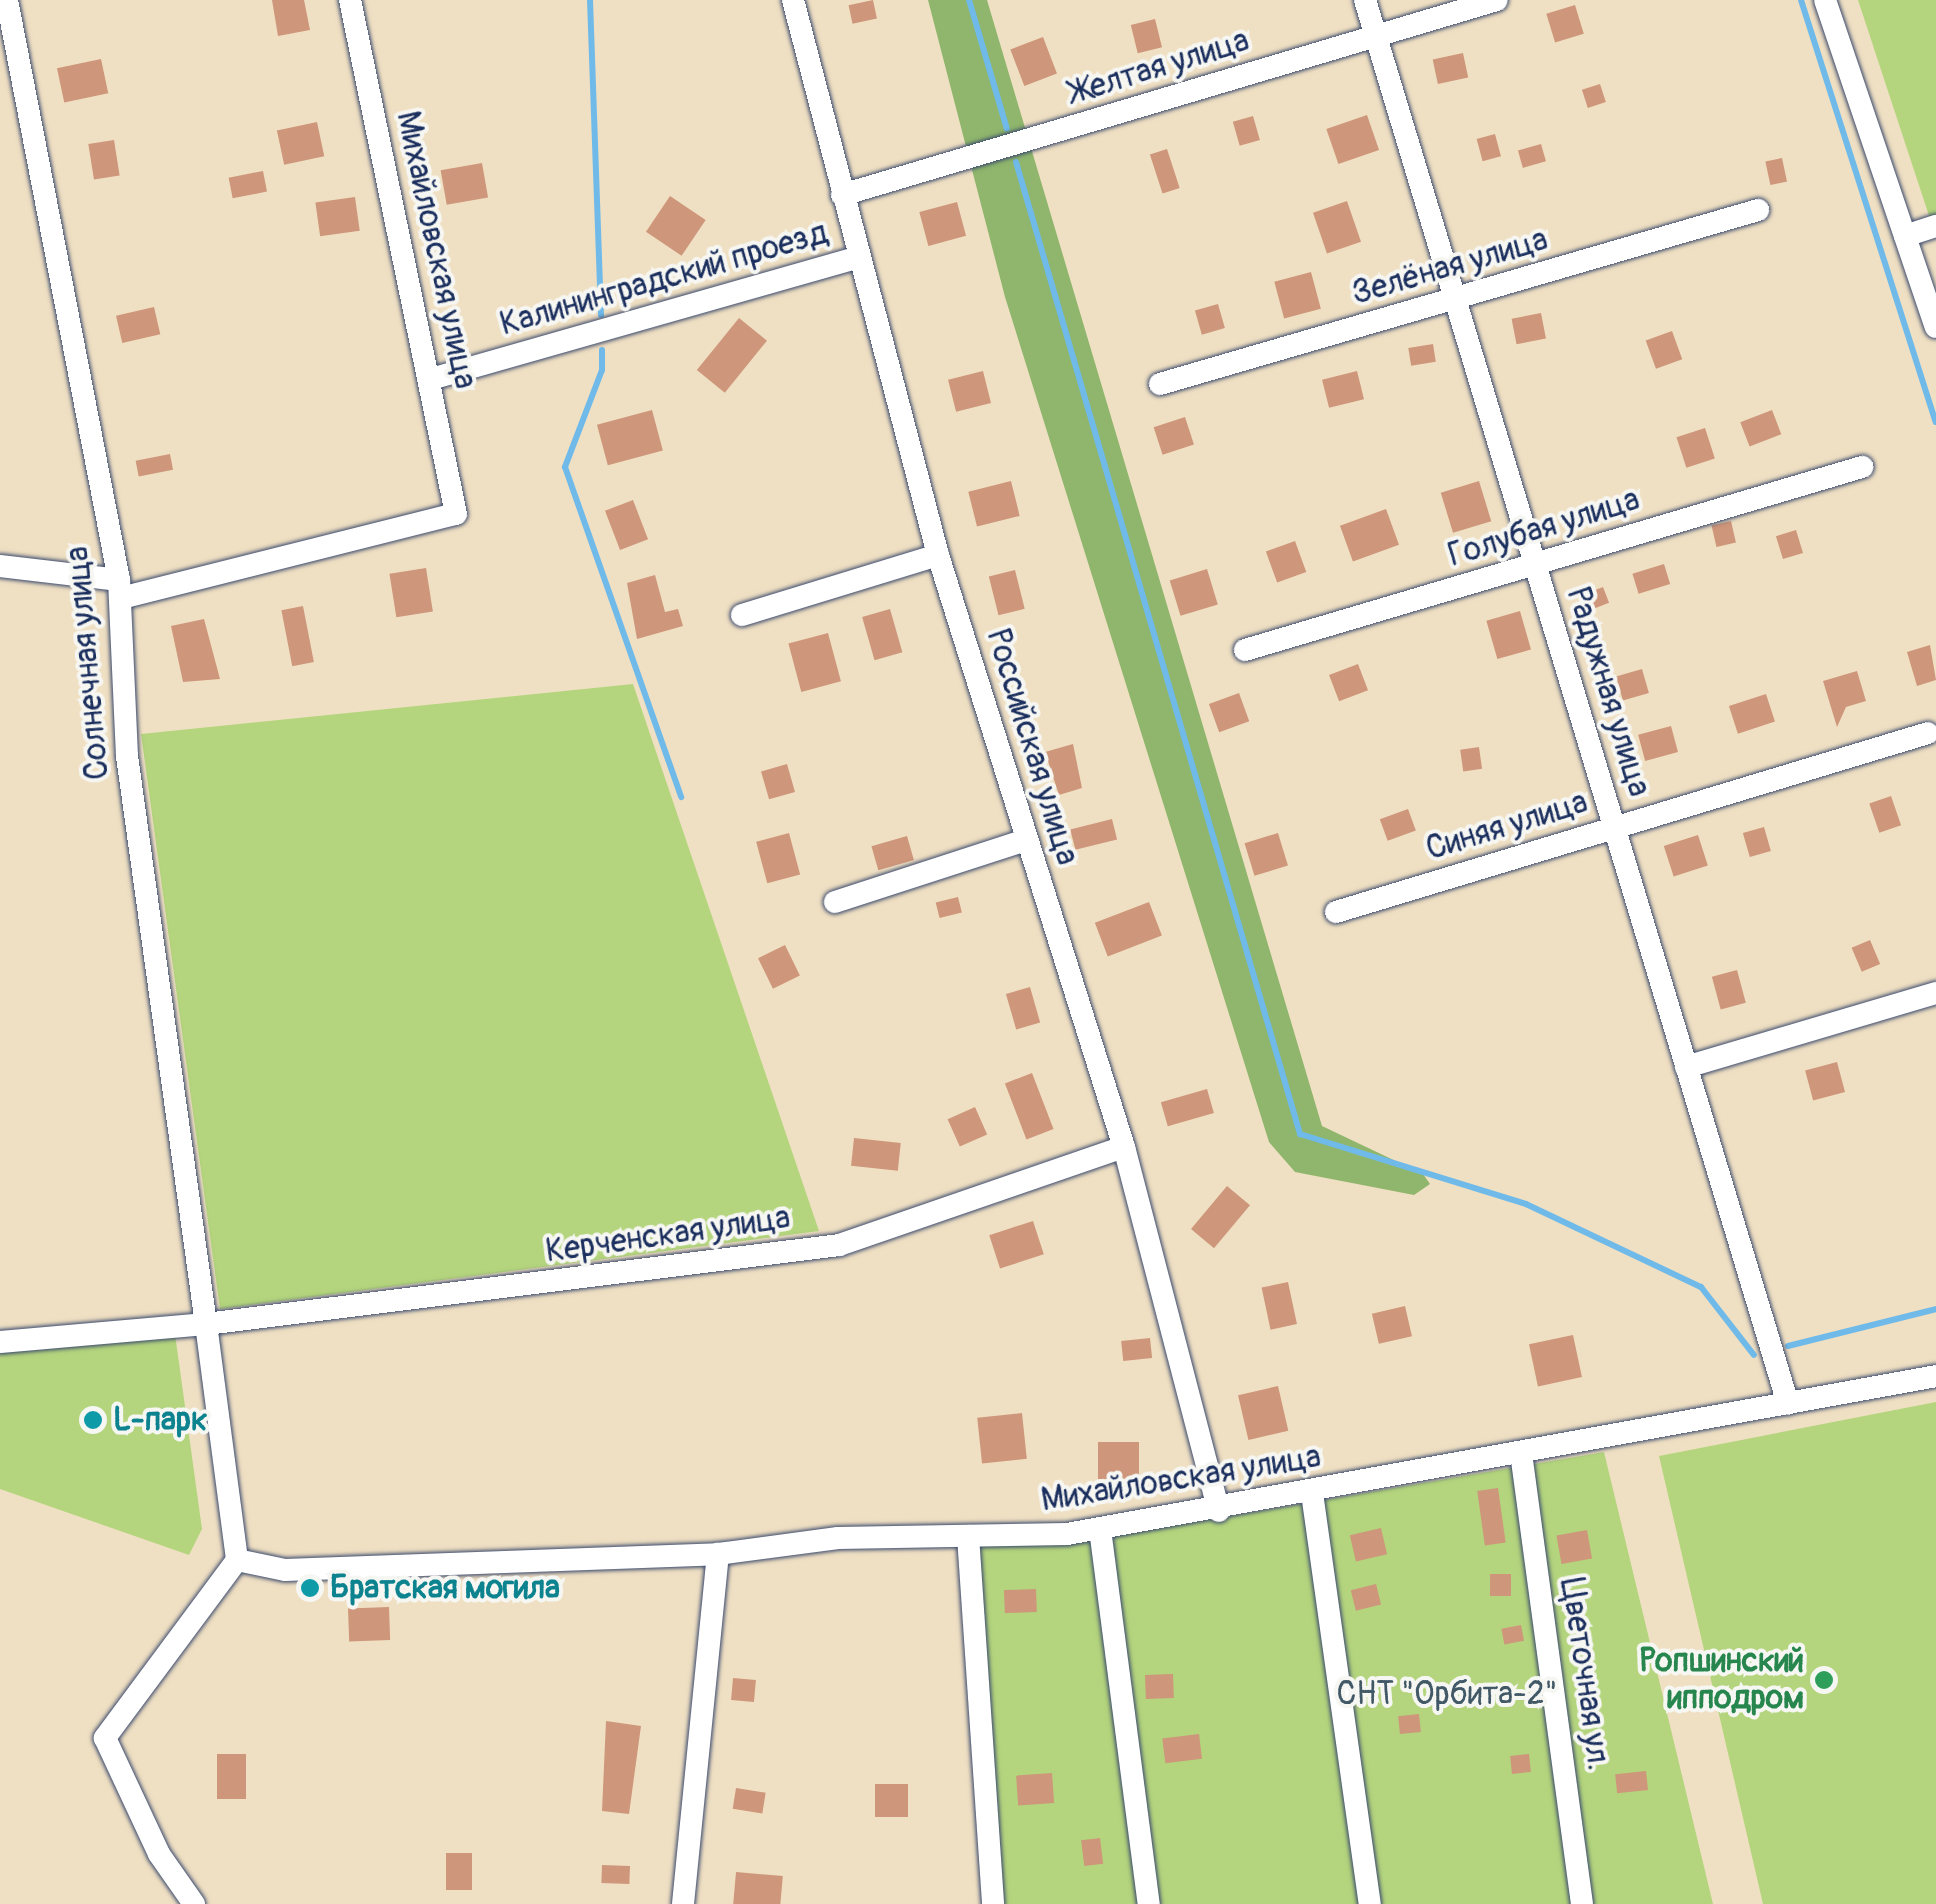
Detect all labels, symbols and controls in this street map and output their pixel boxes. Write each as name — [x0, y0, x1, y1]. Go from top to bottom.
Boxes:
street label: Желтая улица — [1066, 22, 1254, 112]
street label: Михайловская улица — [388, 108, 484, 392]
street label: Калининградский проезд — [496, 214, 832, 344]
street label: Зелёная улица — [1348, 221, 1552, 313]
street label: Голубая улица — [1444, 481, 1644, 575]
street label: Солнечная улица — [59, 545, 117, 781]
street label: Радужная улица — [1558, 583, 1658, 801]
street label: Российская улица — [978, 624, 1086, 870]
street label: Синяя улица — [1422, 783, 1592, 869]
street label: Керченская улица — [543, 1199, 793, 1271]
place label: L-парк — [113, 1401, 207, 1439]
marker: L-парк — [82, 1409, 104, 1431]
street label: Михайловская улица — [1038, 1438, 1324, 1520]
place label: Братская могила — [330, 1569, 560, 1607]
street label: Цветочная ул. — [1552, 1575, 1618, 1773]
marker: Братская могила — [299, 1577, 321, 1599]
place label: Ропшинский ипподром — [1639, 1643, 1804, 1718]
marker: Ропшинский ипподром — [1813, 1669, 1835, 1691]
park label: СНТ "Орбита-2" — [1336, 1675, 1558, 1713]

